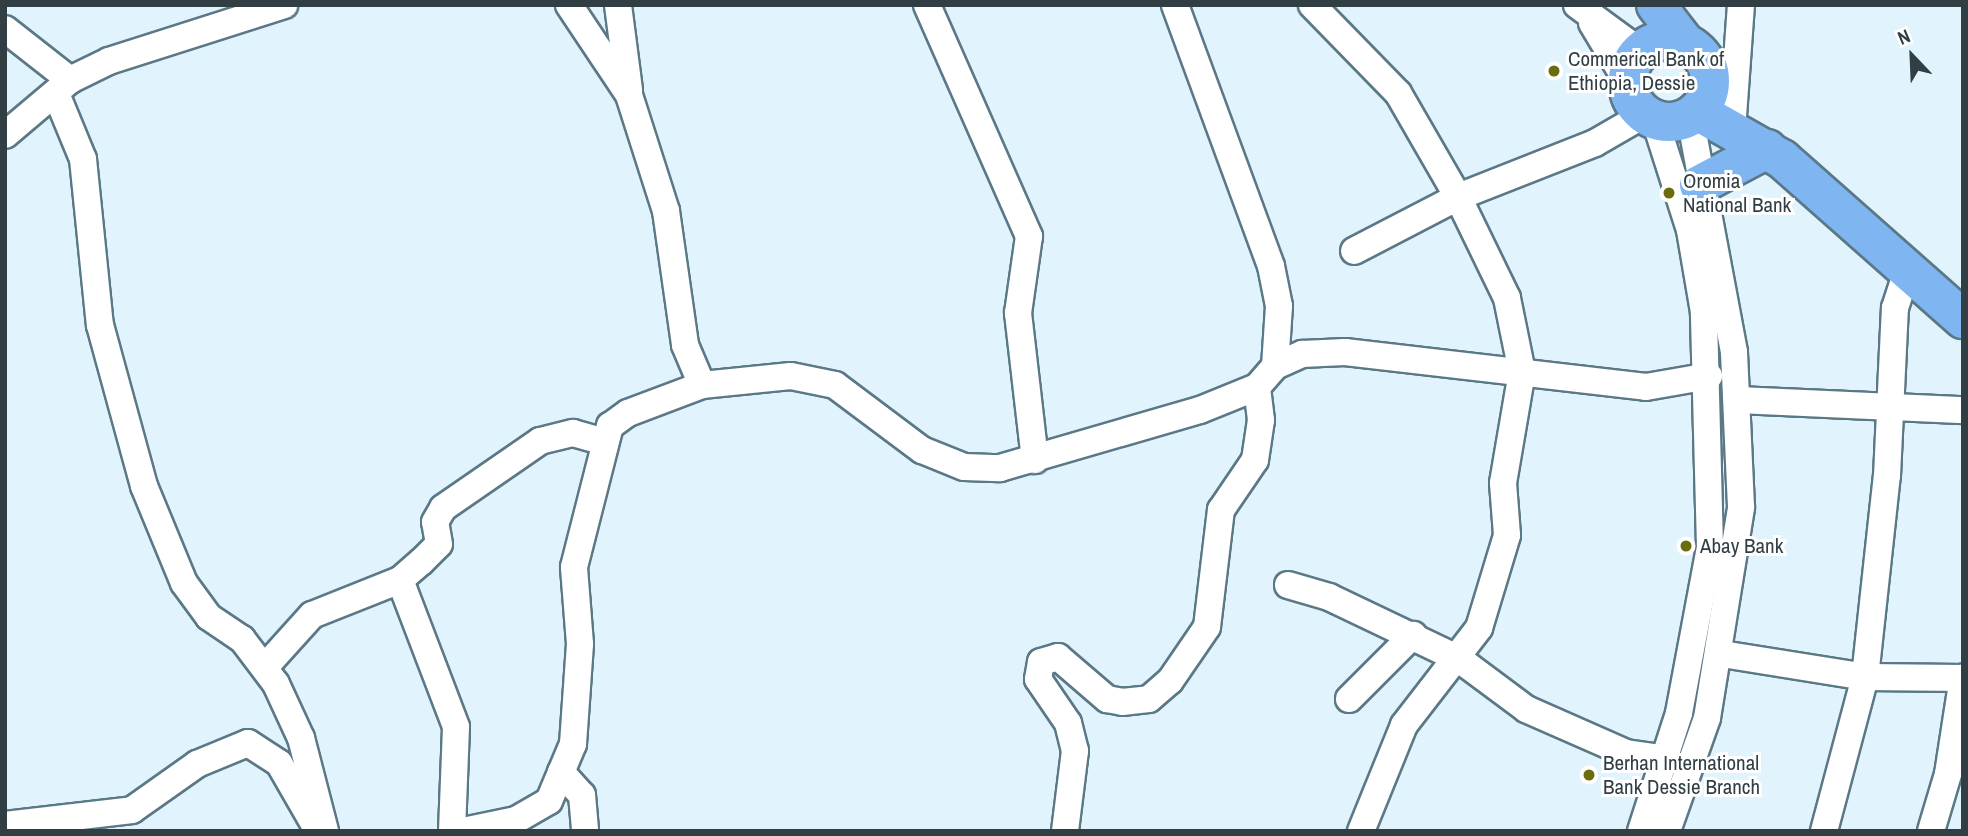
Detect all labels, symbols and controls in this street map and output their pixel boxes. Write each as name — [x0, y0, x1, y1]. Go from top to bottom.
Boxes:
north arrow — [1877, 21, 1947, 91]
text: N — [1894, 23, 1914, 51]
place label: Commerical Bank of Ethiopia, Dessie — [1568, 46, 1724, 96]
marker: Commerical Bank of Ethiopia, Dessie — [1546, 63, 1562, 79]
place label: Oromia National Bank — [1683, 168, 1791, 218]
marker: Oromia National Bank — [1661, 185, 1677, 201]
place label: Abay Bank — [1700, 533, 1783, 559]
marker: Abay Bank — [1678, 538, 1694, 554]
place label: Berhan International Bank Dessie Branch — [1603, 750, 1760, 800]
marker: Berhan International Bank Dessie Branch — [1581, 767, 1597, 783]

